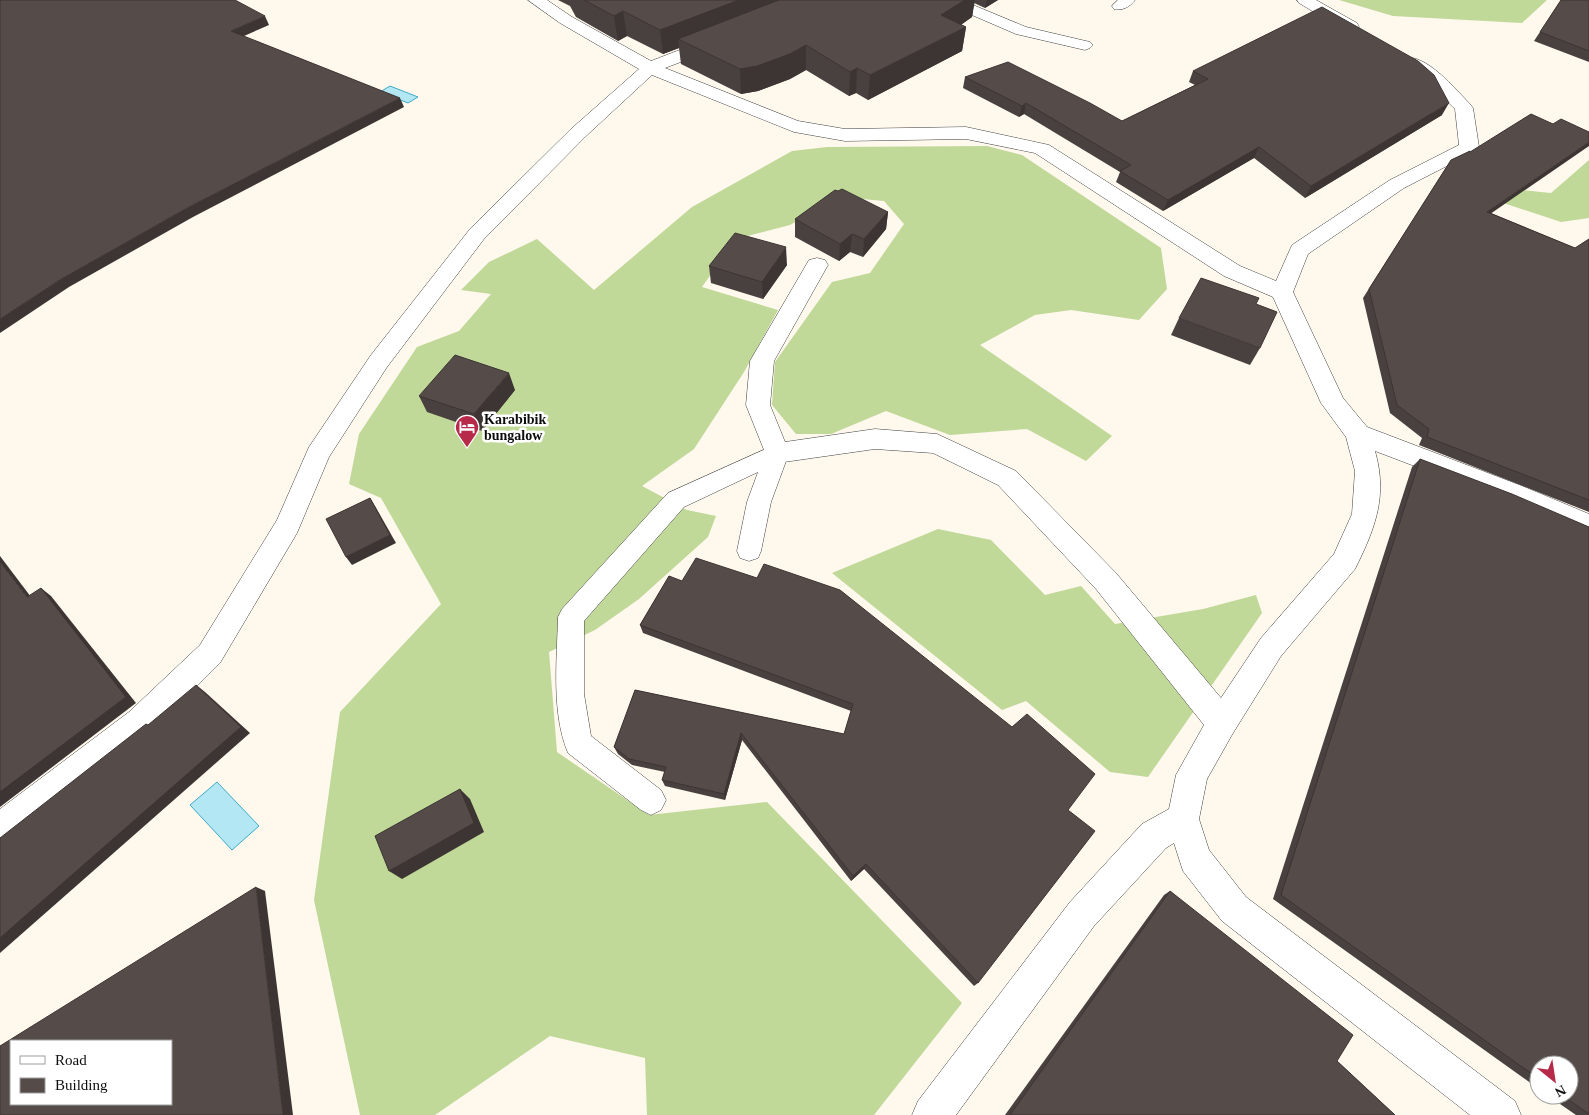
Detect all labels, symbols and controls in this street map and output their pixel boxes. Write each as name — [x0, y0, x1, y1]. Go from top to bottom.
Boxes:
place label: Karabibik bungalow — [484, 412, 546, 443]
hotel icon: Karabibik bungalow — [454, 414, 480, 448]
legend — [10, 1040, 172, 1105]
text: Road — [55, 1052, 87, 1068]
north arrow — [1529, 1055, 1579, 1105]
text: Building — [55, 1077, 108, 1093]
text: N — [1552, 1082, 1568, 1100]

